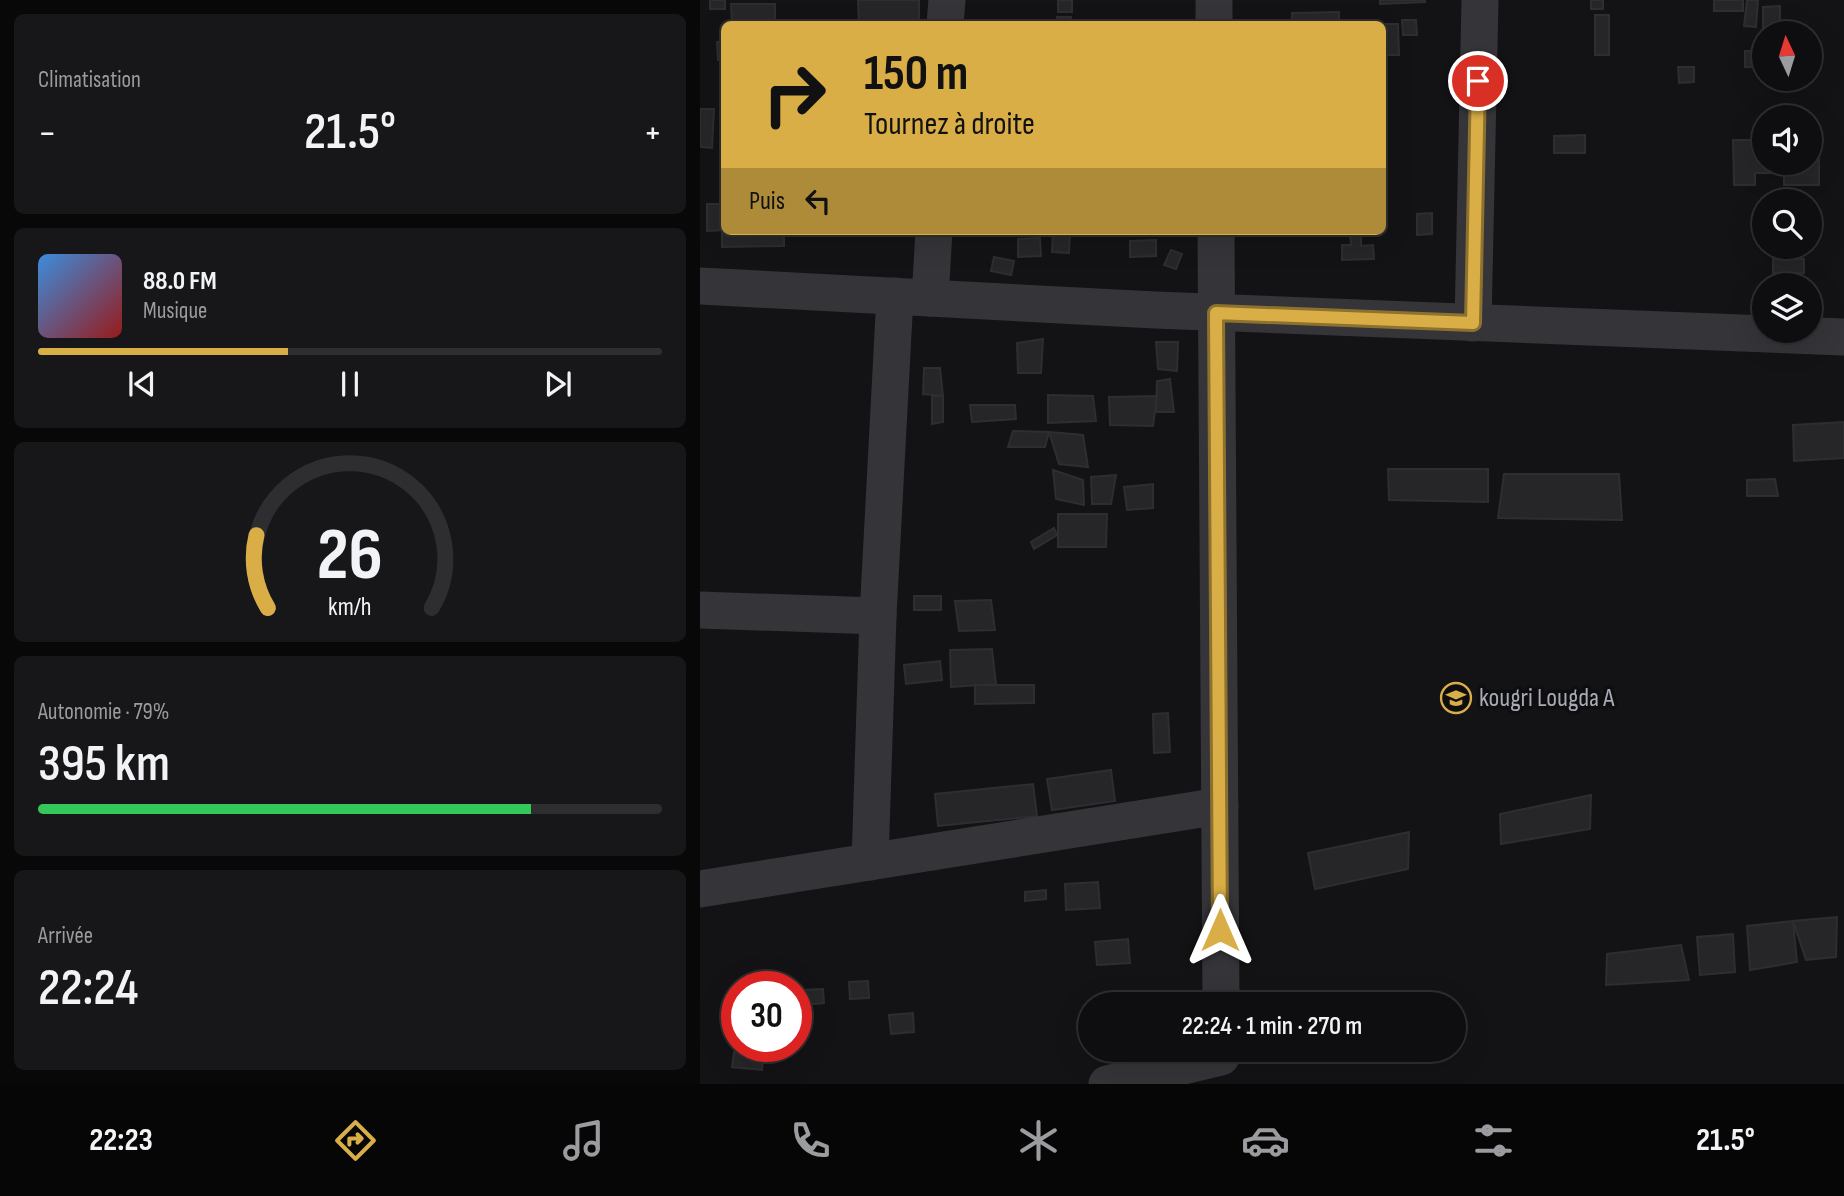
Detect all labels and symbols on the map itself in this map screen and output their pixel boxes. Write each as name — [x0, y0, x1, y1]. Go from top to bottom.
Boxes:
north arrow — [1752, 21, 1822, 91]
pin — [1448, 51, 1508, 111]
school or university icon: kougri Lougda A — [1439, 681, 1473, 715]
place label: kougri Lougda A — [1479, 683, 1615, 714]
position arrow — [1183, 893, 1257, 967]
speed limit sign: 30 — [721, 971, 812, 1062]

